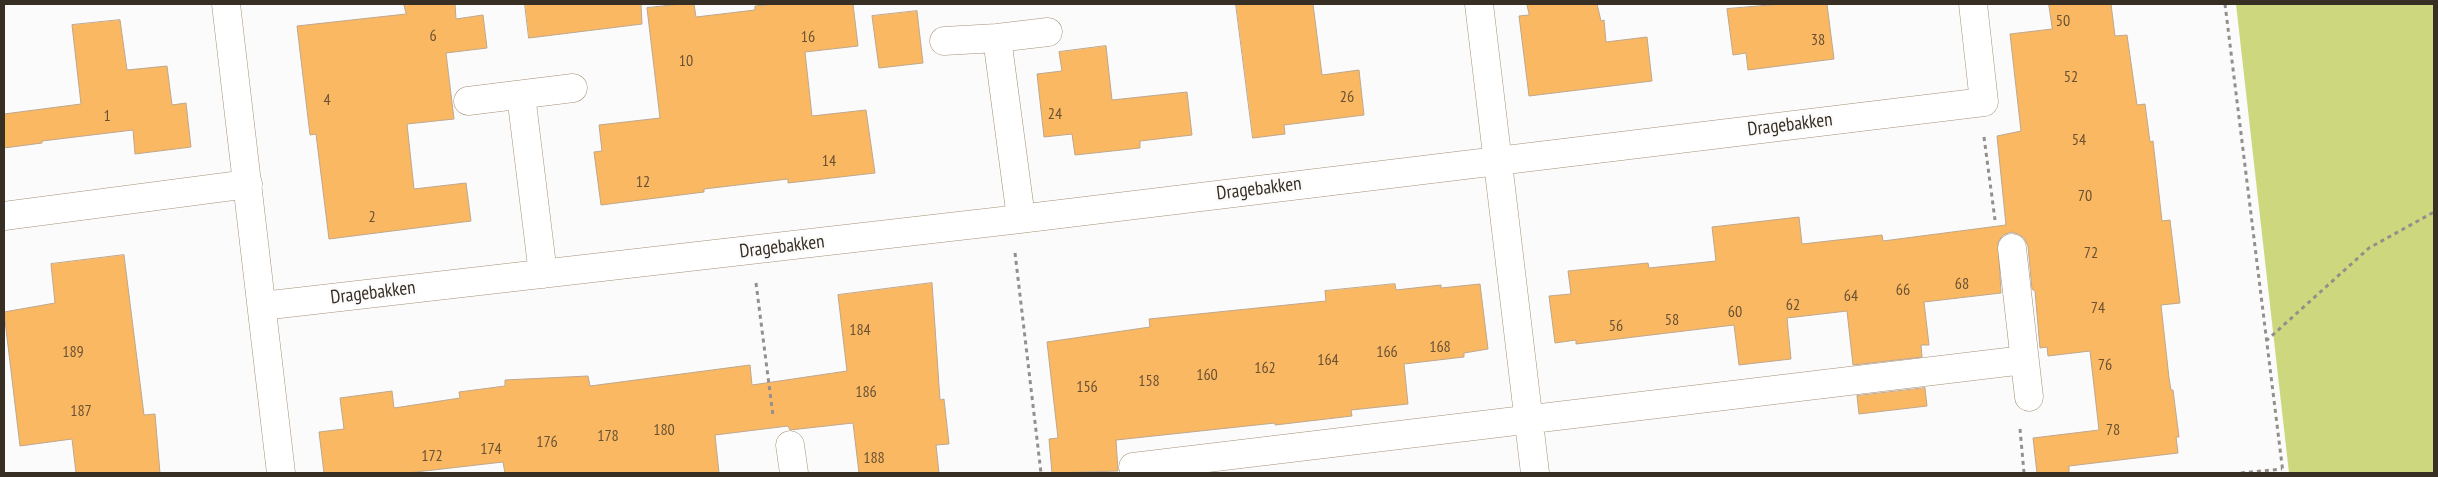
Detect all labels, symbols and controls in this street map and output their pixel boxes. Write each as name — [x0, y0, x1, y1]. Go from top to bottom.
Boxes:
house number: 50 — [2056, 11, 2070, 31]
house number: 6 — [429, 26, 437, 46]
house number: 16 — [801, 27, 815, 47]
house number: 38 — [1811, 30, 1825, 50]
house number: 10 — [679, 51, 693, 71]
house number: 52 — [2064, 67, 2078, 87]
house number: 26 — [1340, 87, 1354, 107]
house number: 4 — [323, 90, 331, 110]
house number: 24 — [1048, 104, 1062, 124]
house number: 1 — [103, 106, 111, 126]
street label: Dragebakken — [1746, 108, 1834, 142]
house number: 54 — [2072, 130, 2086, 150]
house number: 14 — [822, 151, 836, 171]
house number: 12 — [636, 172, 650, 192]
street label: Dragebakken — [1215, 172, 1303, 206]
house number: 70 — [2078, 186, 2092, 206]
house number: 2 — [368, 207, 376, 227]
street label: Dragebakken — [738, 230, 826, 264]
house number: 72 — [2084, 243, 2098, 263]
house number: 68 — [1955, 274, 1969, 294]
street label: Dragebakken — [329, 276, 417, 310]
house number: 66 — [1896, 280, 1910, 300]
house number: 64 — [1844, 286, 1858, 306]
house number: 62 — [1786, 295, 1800, 315]
house number: 74 — [2091, 298, 2105, 318]
house number: 60 — [1728, 302, 1742, 322]
house number: 58 — [1665, 310, 1679, 330]
house number: 56 — [1609, 316, 1623, 336]
house number: 184 — [849, 320, 871, 340]
house number: 168 — [1429, 337, 1451, 357]
house number: 189 — [62, 342, 84, 362]
house number: 166 — [1376, 342, 1398, 362]
house number: 164 — [1317, 350, 1339, 370]
house number: 76 — [2098, 355, 2112, 375]
house number: 162 — [1254, 358, 1276, 378]
house number: 160 — [1196, 365, 1218, 385]
house number: 158 — [1138, 371, 1160, 391]
house number: 156 — [1076, 377, 1098, 397]
house number: 186 — [855, 382, 877, 402]
house number: 187 — [70, 401, 92, 421]
house number: 180 — [653, 420, 675, 440]
house number: 78 — [2106, 420, 2120, 440]
house number: 178 — [597, 426, 619, 446]
house number: 176 — [536, 432, 558, 452]
house number: 174 — [480, 439, 502, 459]
house number: 172 — [421, 446, 443, 466]
house number: 188 — [863, 448, 885, 468]

